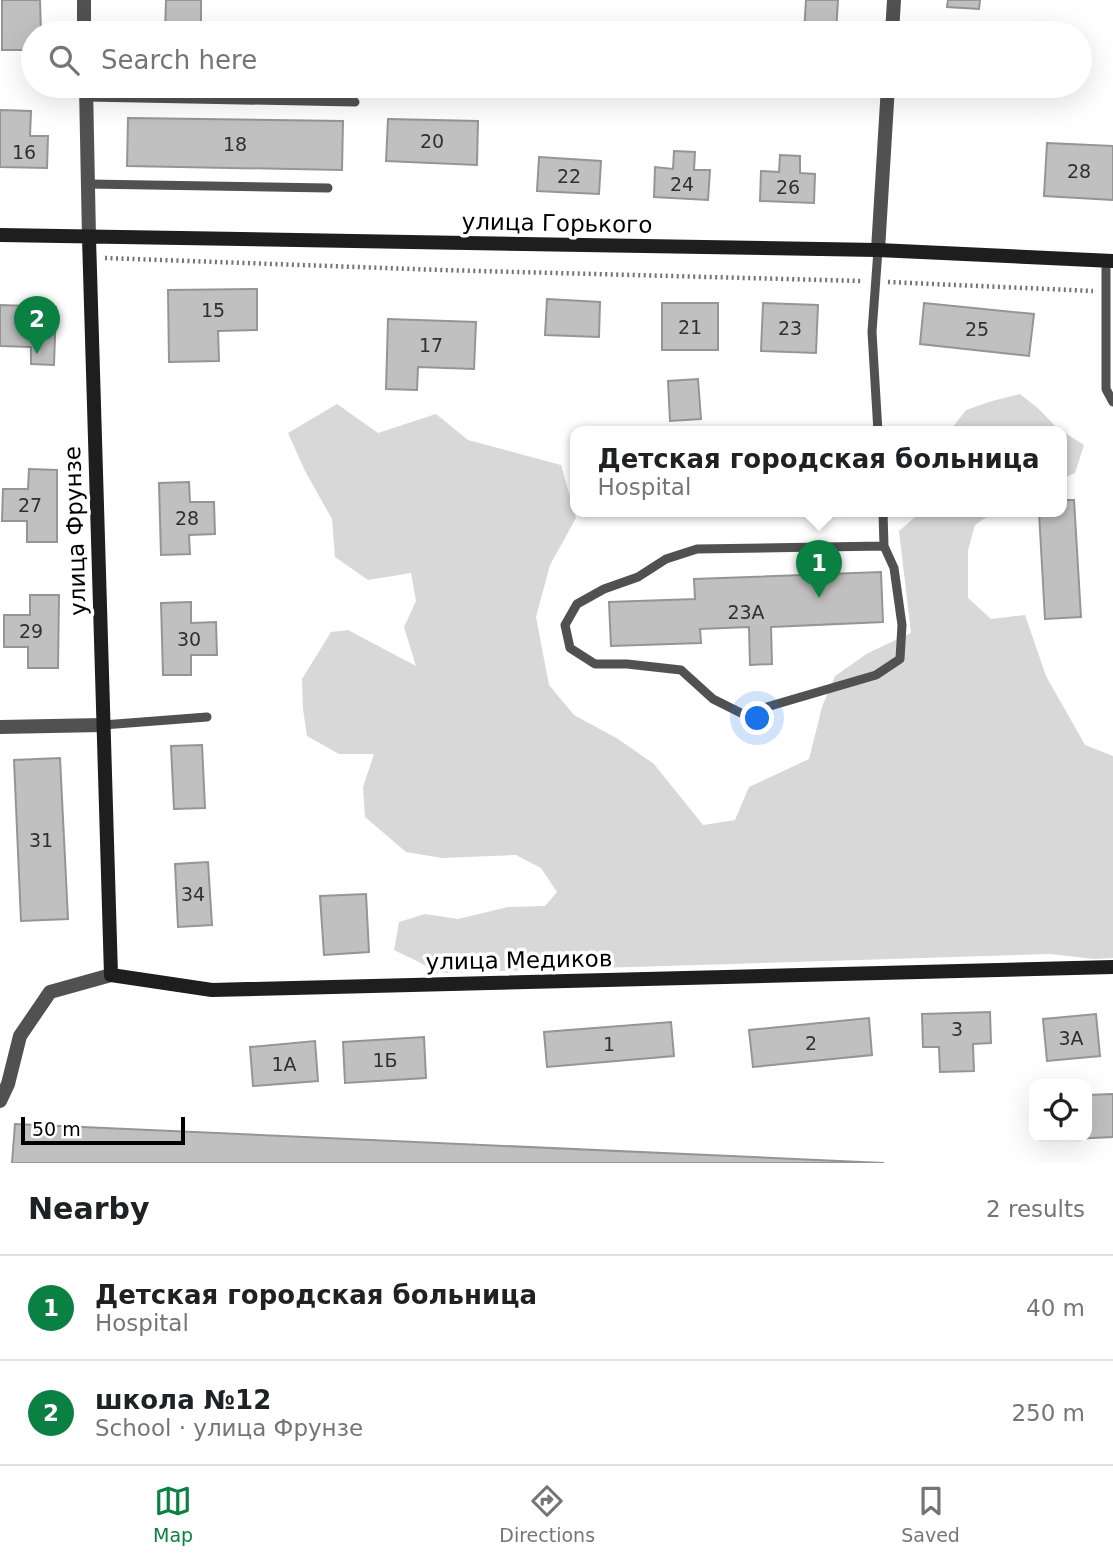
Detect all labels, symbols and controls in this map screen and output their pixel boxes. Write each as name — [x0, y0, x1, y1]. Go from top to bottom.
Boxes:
search box — [21, 21, 1092, 98]
icon: search — [45, 41, 83, 79]
text: Search here — [101, 45, 257, 75]
house number: 20 — [420, 130, 444, 152]
house number: 18 — [223, 133, 247, 155]
house number: 16 — [12, 141, 36, 163]
house number: 28 — [1067, 160, 1091, 182]
house number: 22 — [557, 165, 581, 187]
house number: 24 — [670, 173, 694, 195]
house number: 26 — [776, 176, 800, 198]
street label: улица Горького — [461, 208, 653, 238]
pin: 2 — [14, 296, 60, 354]
house number: 15 — [201, 299, 225, 321]
house number: 21 — [678, 316, 702, 338]
house number: 23 — [778, 317, 802, 339]
house number: 25 — [965, 318, 989, 340]
house number: 17 — [419, 334, 443, 356]
popup — [570, 426, 1067, 517]
text: Детская городская больница — [598, 444, 1039, 474]
street label: улица Фрунзе — [59, 446, 91, 616]
text: Hospital — [598, 474, 691, 500]
house number: 27 — [18, 494, 42, 516]
house number: 28 — [175, 507, 199, 529]
pin: 1 — [796, 540, 842, 598]
house number: 23А — [727, 601, 765, 623]
house number: 29 — [19, 620, 43, 642]
house number: 30 — [177, 628, 201, 650]
your location — [740, 701, 774, 735]
house number: 31 — [29, 829, 53, 851]
house number: 34 — [181, 883, 205, 905]
street label: улица Медиков — [425, 945, 613, 975]
house number: 3 — [951, 1018, 963, 1040]
house number: 3А — [1058, 1027, 1084, 1049]
house number: 2 — [805, 1032, 817, 1054]
house number: 1 — [603, 1033, 615, 1055]
house number: 1Б — [372, 1049, 398, 1071]
house number: 1А — [271, 1053, 297, 1075]
map controls — [1029, 1079, 1092, 1142]
button: locate — [1029, 1079, 1092, 1142]
scale bar — [21, 1114, 186, 1146]
text: 50 m — [32, 1118, 81, 1140]
text: Nearby — [28, 1191, 150, 1226]
text: 2 results — [986, 1196, 1085, 1222]
text: Детская городская больница — [95, 1280, 537, 1310]
text: 1 — [43, 1295, 59, 1321]
text: 40 m — [1026, 1295, 1085, 1321]
text: Hospital — [95, 1310, 189, 1336]
text: школа №12 — [95, 1385, 271, 1415]
text: 2 — [43, 1400, 59, 1426]
text: 250 m — [1011, 1400, 1085, 1426]
text: School · улица Фрунзе — [95, 1415, 363, 1441]
tab: Map — [153, 1482, 193, 1546]
tab: Directions — [499, 1482, 595, 1546]
tab: Saved — [901, 1482, 960, 1546]

